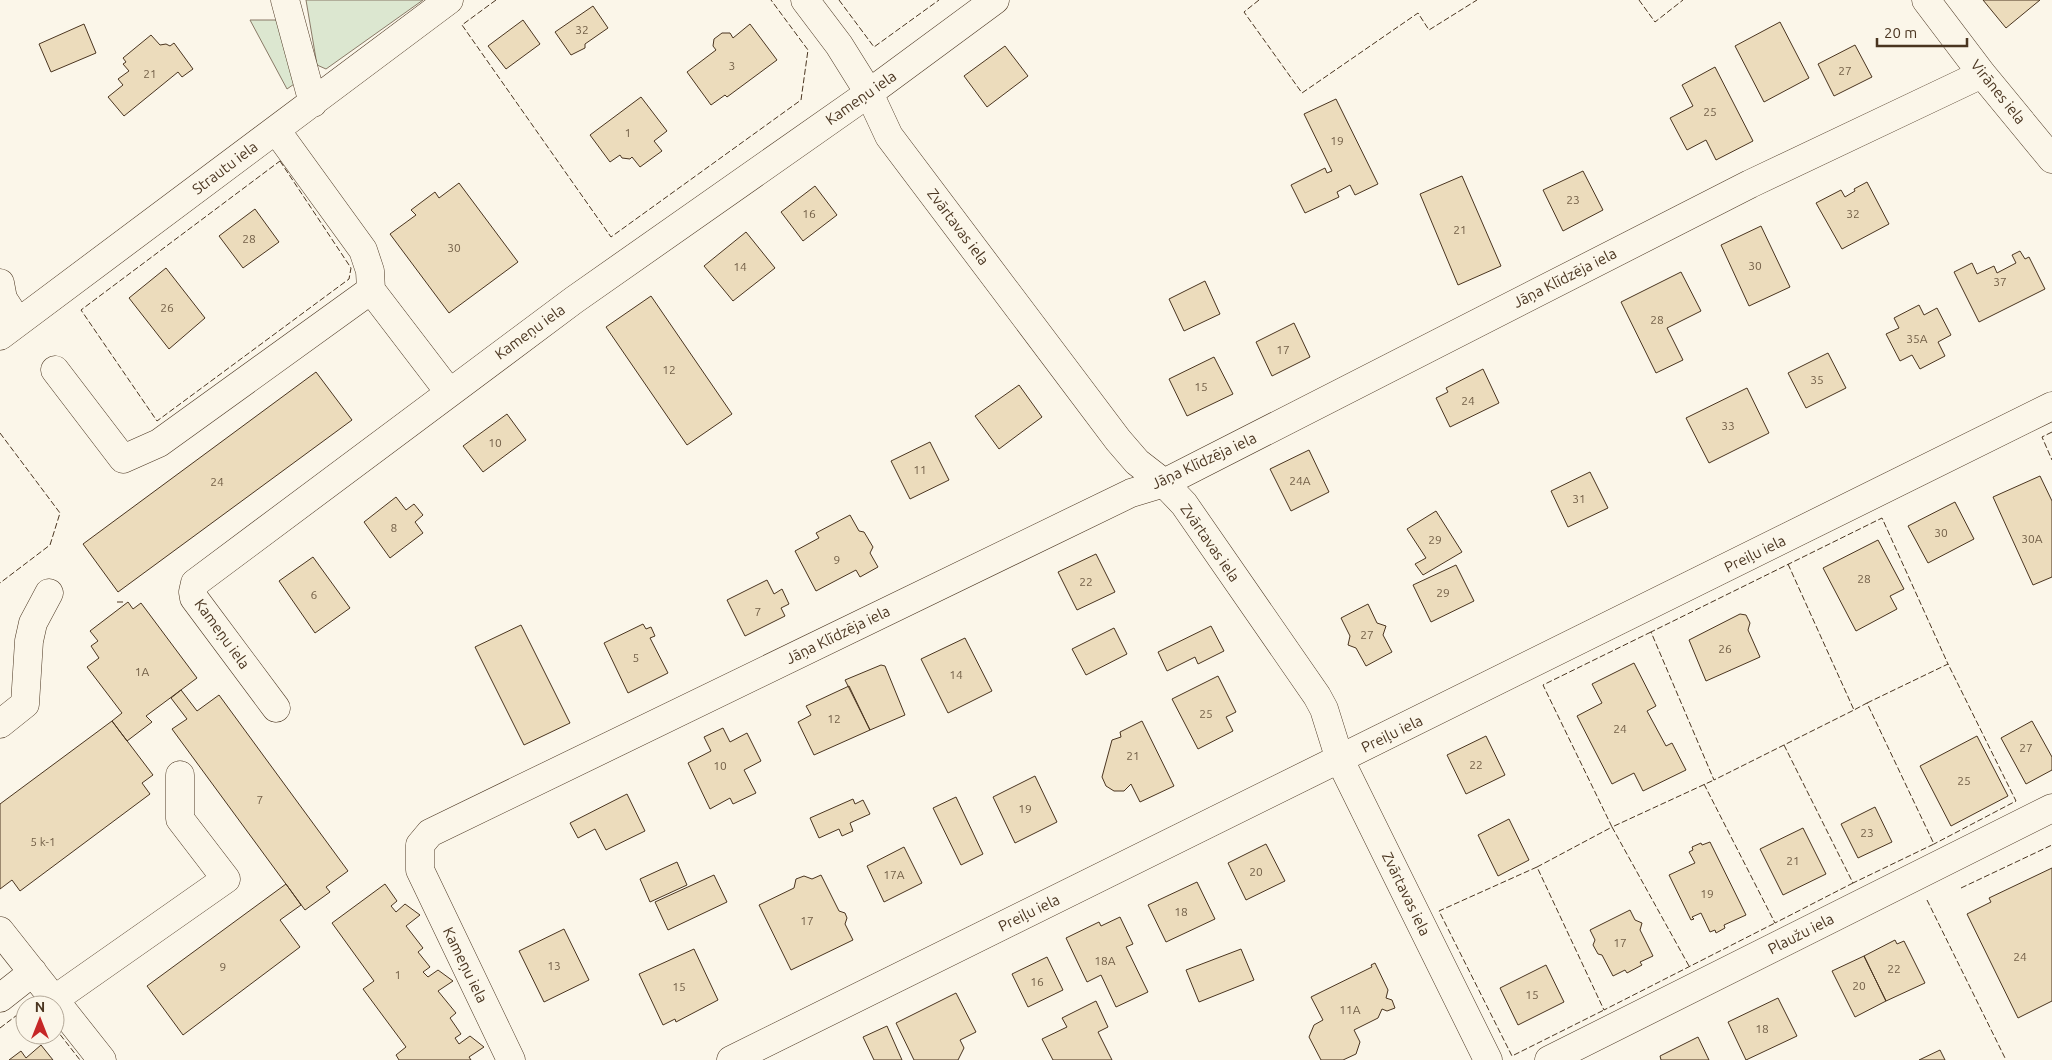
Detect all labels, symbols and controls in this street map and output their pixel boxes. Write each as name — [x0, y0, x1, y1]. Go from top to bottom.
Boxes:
scale bar — [1877, 15, 1967, 47]
house number: 32 — [575, 23, 589, 36]
text: 20 m — [1884, 24, 1917, 41]
street label: Virānes iela — [1967, 56, 2029, 127]
house number: 3 — [729, 59, 735, 72]
house number: 27 — [1838, 64, 1852, 77]
house number: 21 — [143, 67, 157, 80]
street label: Kameņu iela — [822, 67, 899, 128]
house number: 25 — [1703, 105, 1717, 118]
house number: 1 — [625, 126, 631, 139]
house number: 19 — [1330, 134, 1344, 147]
street label: Strautu iela — [189, 138, 261, 198]
street label: Zvārtavas iela — [924, 185, 993, 268]
house number: 23 — [1566, 193, 1580, 206]
house number: 16 — [802, 207, 816, 220]
house number: 32 — [1846, 207, 1860, 220]
house number: 21 — [1453, 223, 1467, 236]
house number: 28 — [242, 232, 256, 245]
house number: 30 — [447, 241, 461, 254]
street label: Jāņa Klīdzēja iela — [1510, 244, 1619, 311]
house number: 30 — [1748, 259, 1762, 272]
house number: 14 — [733, 260, 747, 273]
house number: 37 — [1993, 275, 2007, 288]
house number: 26 — [160, 301, 174, 314]
street label: Kameņu iela — [491, 301, 568, 363]
house number: 28 — [1650, 313, 1664, 326]
house number: 35A — [1906, 332, 1928, 345]
house number: 17 — [1276, 343, 1290, 356]
house number: 12 — [662, 363, 676, 376]
house number: 35 — [1810, 373, 1824, 386]
house number: 15 — [1194, 380, 1208, 393]
house number: 24 — [1461, 394, 1475, 407]
house number: 33 — [1721, 419, 1735, 432]
street label: Jāņa Klīdzēja iela — [1149, 429, 1259, 492]
house number: 10 — [488, 436, 502, 449]
house number: 11 — [913, 463, 927, 476]
house number: 24A — [1289, 474, 1311, 487]
house number: 24 — [210, 475, 224, 488]
house number: 31 — [1572, 492, 1586, 505]
street label: Zvārtavas iela — [1177, 501, 1244, 585]
house number: 8 — [391, 521, 398, 534]
house number: 30 — [1934, 526, 1948, 539]
street label: Preiļu iela — [1721, 531, 1788, 576]
house number: 30A — [2021, 532, 2043, 545]
house number: 29 — [1428, 533, 1442, 546]
house number: 9 — [834, 553, 840, 566]
house number: 28 — [1857, 572, 1871, 585]
house number: 22 — [1079, 575, 1093, 588]
house number: 29 — [1436, 586, 1450, 599]
house number: 6 — [311, 588, 318, 601]
street label: Kameņu iela — [191, 595, 253, 672]
street label: Jāņa Klīdzēja iela — [783, 602, 893, 667]
house number: 7 — [755, 605, 761, 618]
house number: 27 — [1360, 628, 1374, 641]
house number: 26 — [1718, 642, 1732, 655]
house number: 5 — [633, 651, 639, 664]
house number: 1A — [135, 665, 149, 678]
house number: 14 — [949, 668, 963, 681]
house number: 25 — [1199, 707, 1213, 720]
street label: Preiļu iela — [1358, 711, 1425, 756]
house number: 12 — [827, 712, 841, 725]
house number: 24 — [1613, 722, 1627, 735]
house number: 27 — [2019, 741, 2033, 754]
house number: 21 — [1126, 749, 1140, 762]
house number: 22 — [1469, 758, 1483, 771]
house number: 10 — [713, 759, 727, 772]
house number: 25 — [1957, 774, 1971, 787]
house number: 7 — [257, 793, 263, 806]
house number: 19 — [1018, 802, 1032, 815]
house number: 23 — [1860, 826, 1874, 839]
house number: 5 k-1 — [30, 835, 56, 848]
street label: Zvārtavas iela — [1379, 849, 1434, 938]
house number: 21 — [1786, 854, 1800, 867]
house number: 20 — [1249, 865, 1263, 878]
house number: 17A — [883, 868, 905, 881]
house number: 19 — [1700, 887, 1714, 900]
street label: Preiļu iela — [995, 890, 1062, 935]
house number: 18 — [1174, 905, 1188, 918]
street label: Plaužu iela — [1765, 910, 1837, 957]
house number: 17 — [800, 914, 814, 927]
street label: Kameņu iela — [440, 924, 491, 1005]
house number: 17 — [1613, 936, 1627, 949]
house number: 24 — [2013, 950, 2027, 963]
house number: 18A — [1094, 954, 1116, 967]
house number: 13 — [547, 959, 561, 972]
house number: 9 — [220, 960, 226, 973]
house number: 22 — [1887, 962, 1901, 975]
house number: 1 — [395, 968, 401, 981]
house number: 16 — [1030, 975, 1044, 988]
house number: 20 — [1852, 979, 1866, 992]
house number: 15 — [672, 980, 686, 993]
house number: 15 — [1525, 988, 1539, 1001]
north arrow — [15, 995, 65, 1045]
text: N — [35, 999, 45, 1015]
house number: 11A — [1339, 1003, 1361, 1016]
house number: 18 — [1755, 1022, 1769, 1035]

